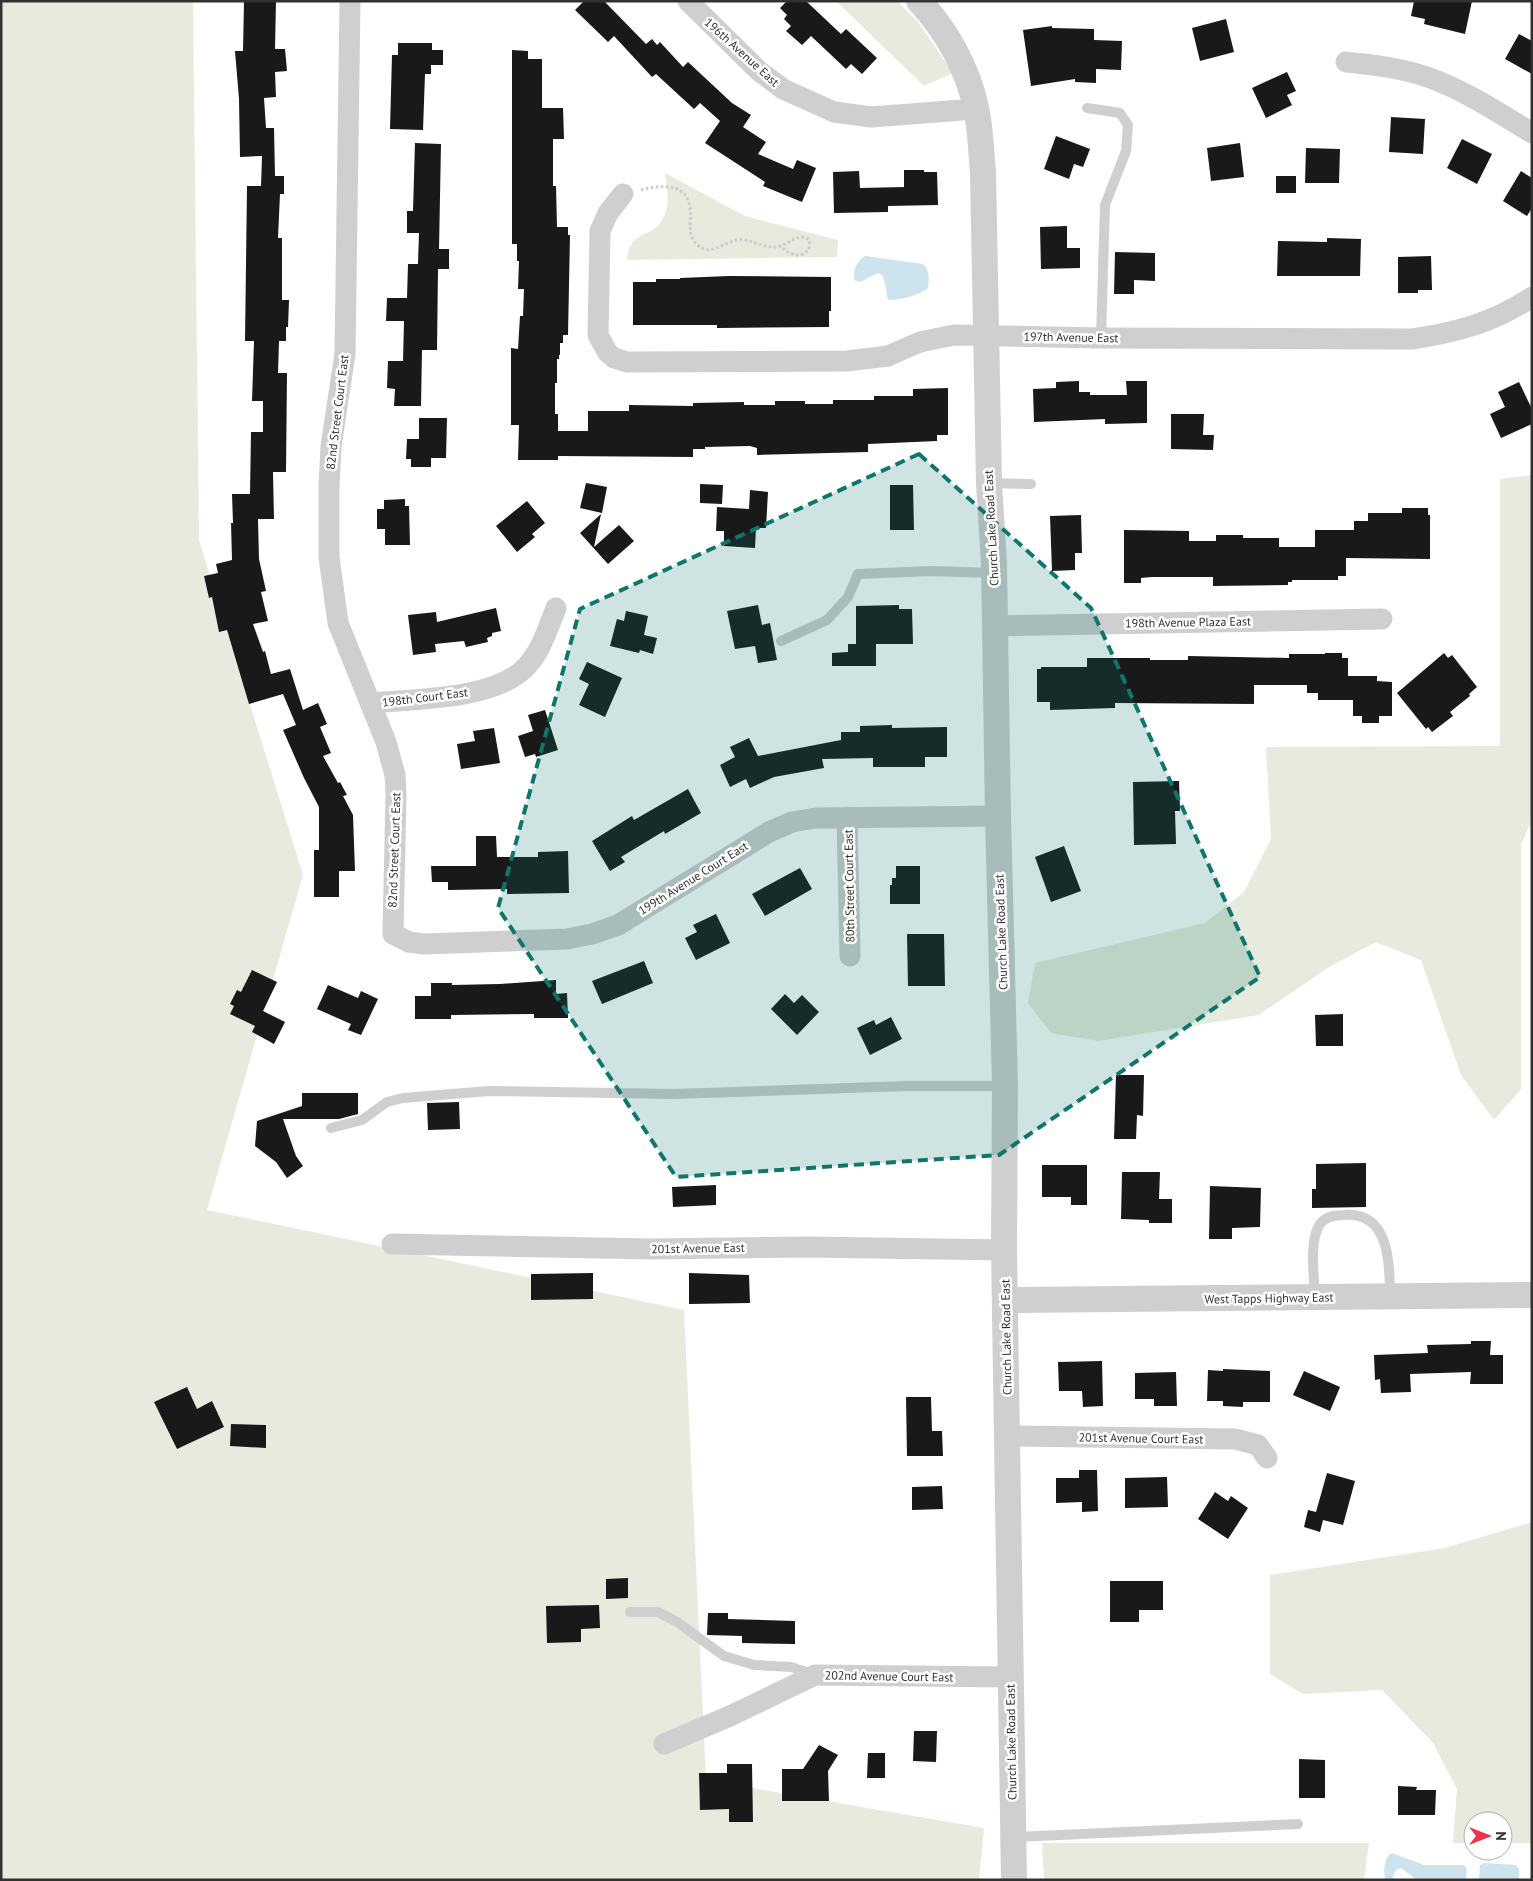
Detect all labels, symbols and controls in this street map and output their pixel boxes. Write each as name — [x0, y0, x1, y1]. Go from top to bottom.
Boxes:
street label: 196th Avenue East — [702, 15, 782, 89]
street label: 197th Avenue East — [1023, 329, 1119, 345]
street label: 82nd Street Court East — [323, 354, 351, 470]
street label: Church Lake Road East — [980, 470, 1002, 586]
street label: 198th Avenue Plaza East — [1125, 613, 1251, 631]
street label: 198th Court East — [381, 684, 469, 710]
street label: 82nd Street Court East — [384, 792, 404, 908]
street label: 80th Street Court East — [841, 829, 857, 943]
street label: 199th Avenue Court East — [635, 838, 751, 918]
street label: Church Lake Road East — [991, 874, 1011, 990]
street label: 201st Avenue East — [651, 1240, 745, 1256]
street label: Church Lake Road East — [997, 1279, 1015, 1395]
street label: West Tapps Highway East — [1204, 1289, 1334, 1307]
street label: 201st Avenue Court East — [1078, 1429, 1204, 1447]
street label: 202nd Avenue Court East — [825, 1667, 953, 1685]
street label: Church Lake Road East — [1002, 1684, 1020, 1800]
north arrow — [1463, 1811, 1513, 1861]
text: N — [1492, 1831, 1510, 1841]

